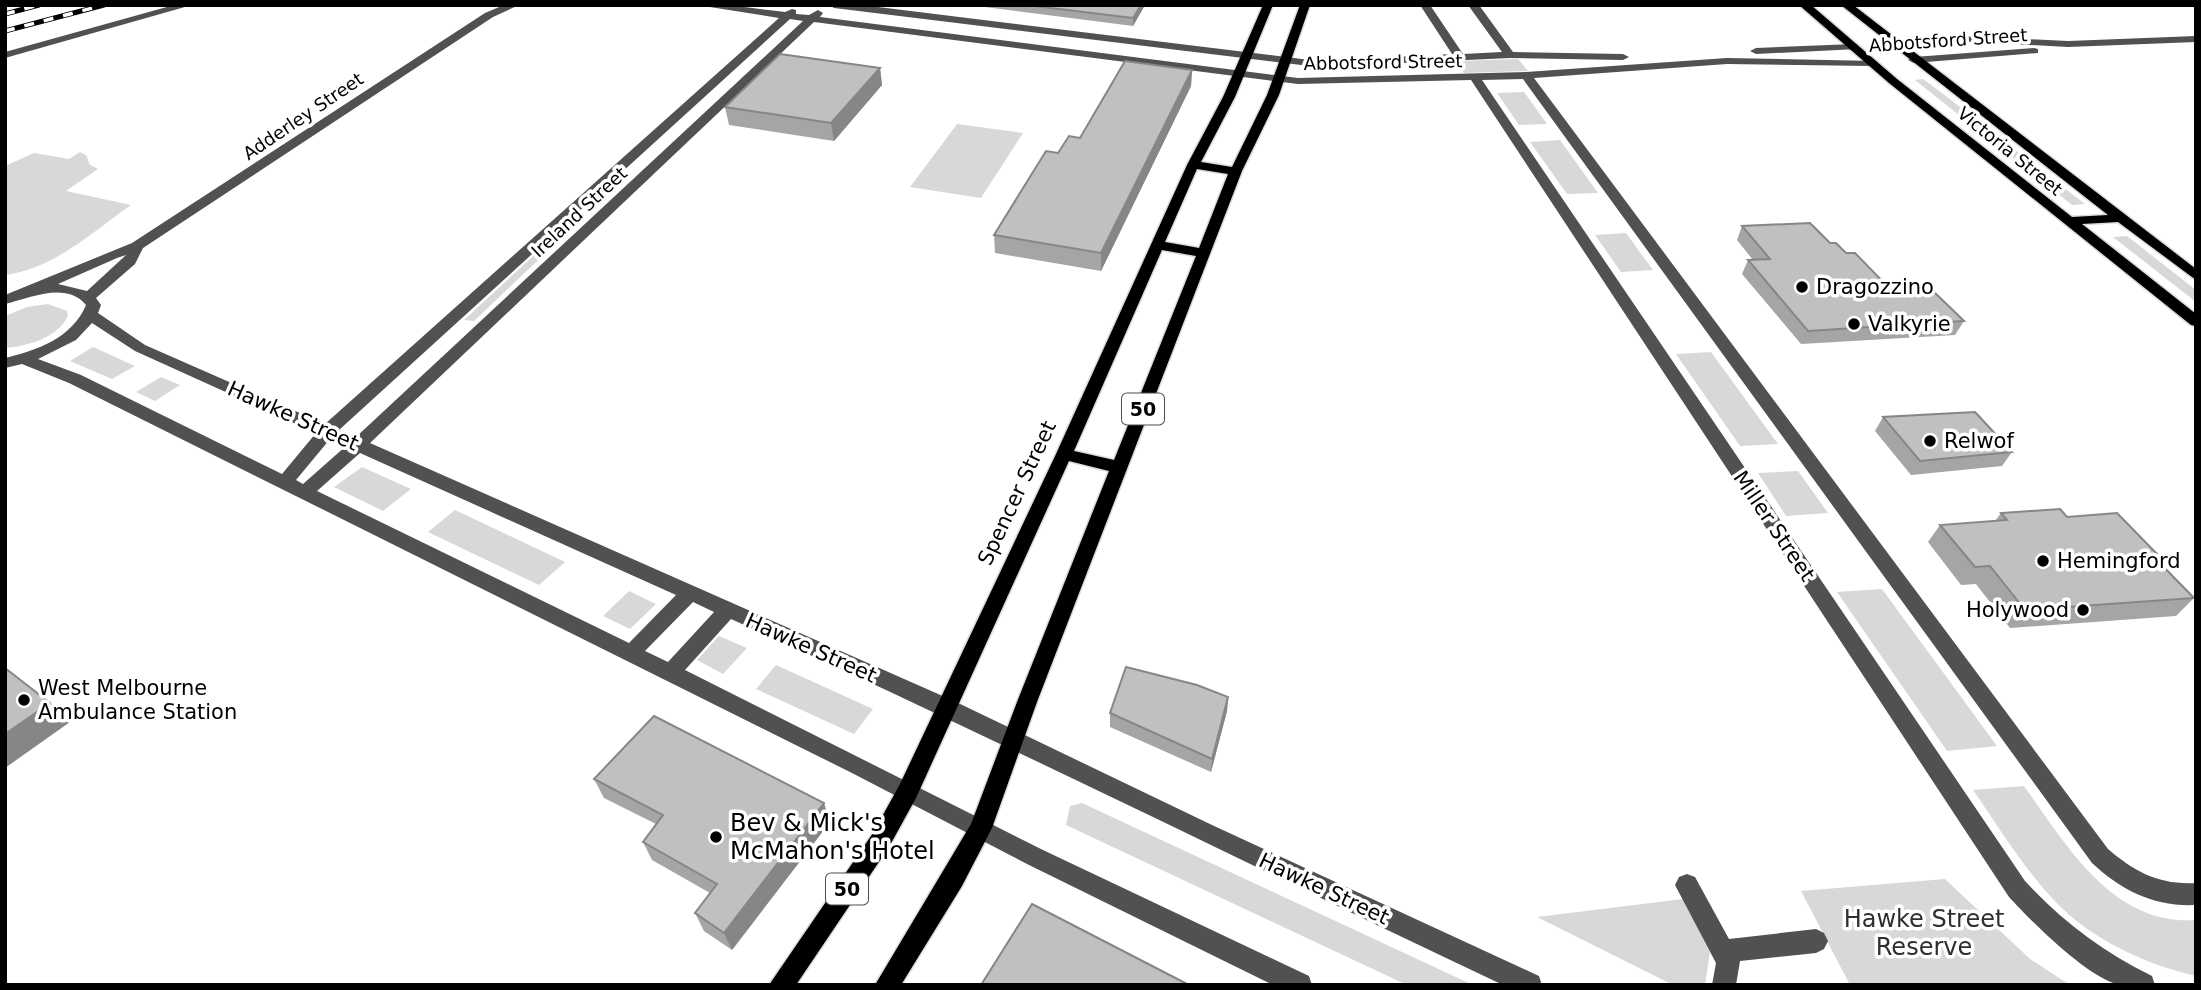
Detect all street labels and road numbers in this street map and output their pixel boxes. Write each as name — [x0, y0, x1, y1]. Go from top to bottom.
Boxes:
street label: Abbotsford Street — [1868, 24, 2028, 56]
street label: Abbotsford Street — [1303, 50, 1463, 74]
street label: Adderley Street — [239, 68, 367, 164]
street label: Victoria Street — [1953, 102, 2067, 200]
street label: Ireland Street — [527, 162, 631, 262]
street label: Hawke Street — [224, 376, 362, 456]
road number: 50 — [1122, 394, 1164, 424]
street label: Spencer Street — [973, 417, 1061, 569]
street label: Miller Street — [1728, 466, 1820, 586]
street label: Hawke Street — [742, 608, 880, 688]
street label: Hawke Street — [1255, 848, 1393, 930]
road number: 50 — [826, 874, 868, 904]

